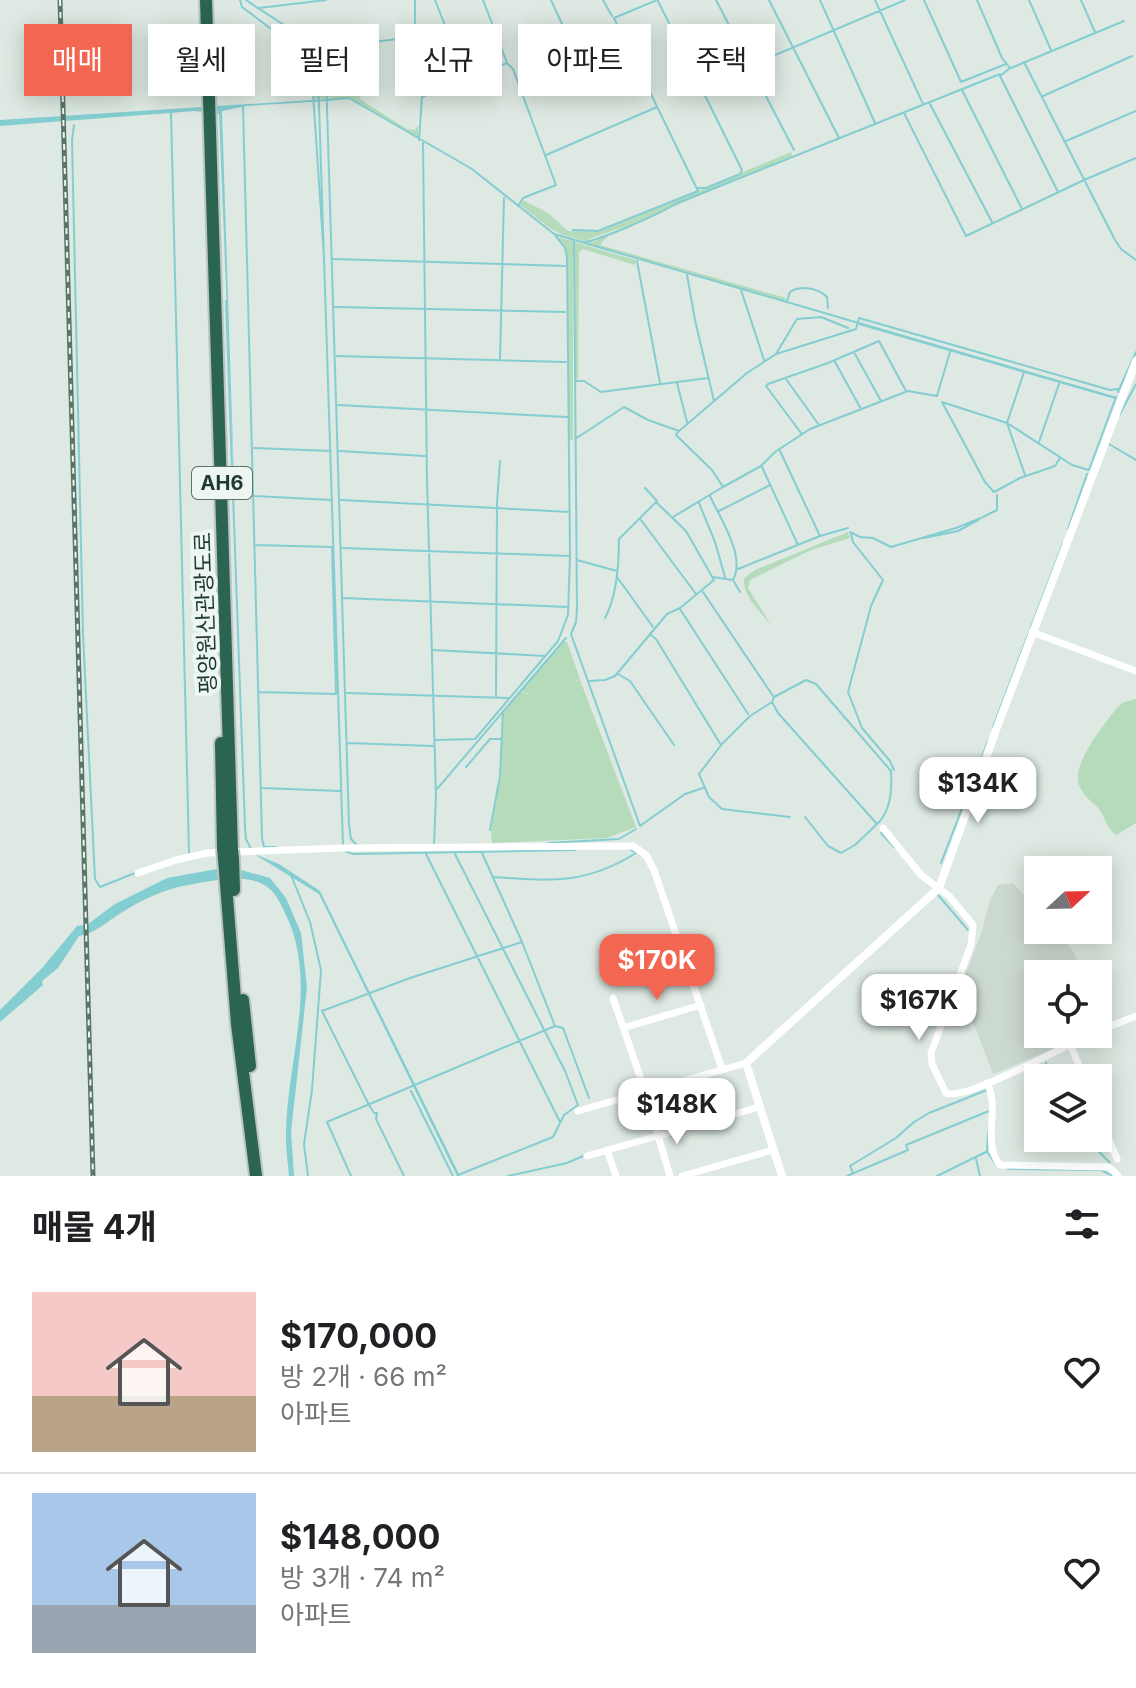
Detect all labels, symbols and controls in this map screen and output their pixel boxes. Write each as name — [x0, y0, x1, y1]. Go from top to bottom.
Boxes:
chip: 매매 — [24, 24, 132, 96]
chip: 월세 — [148, 24, 255, 96]
chip: 필터 — [271, 24, 379, 96]
chip: 신규 — [395, 24, 502, 96]
chip: 아파트 — [518, 24, 651, 96]
chip: 주택 — [667, 24, 775, 96]
road number: AH6 — [192, 467, 252, 499]
street label: 평양원산관광도로 — [189, 532, 221, 694]
pin: $134K — [922, 757, 1034, 825]
text: $134K — [937, 767, 1019, 798]
north arrow — [1024, 856, 1112, 944]
map controls — [1024, 856, 1112, 1152]
pin: $170K — [601, 934, 713, 1002]
text: $170K — [617, 944, 697, 975]
button: locate — [1024, 960, 1112, 1048]
pin: $167K — [863, 974, 975, 1042]
text: $167K — [880, 984, 958, 1015]
button: layers — [1024, 1064, 1112, 1152]
pin: $148K — [621, 1078, 733, 1146]
text: $148K — [636, 1088, 718, 1119]
icon: filters — [1060, 1202, 1104, 1246]
text: 매물 4개 — [32, 1206, 157, 1247]
text: $170,000 — [280, 1315, 437, 1356]
icon: home — [96, 1324, 192, 1420]
icon: heart — [1060, 1350, 1104, 1394]
text: 방 2개 · 66 m² — [280, 1361, 447, 1392]
text: 아파트 — [280, 1398, 352, 1429]
text: $148,000 — [280, 1516, 440, 1557]
icon: home — [96, 1525, 192, 1621]
icon: heart — [1060, 1551, 1104, 1595]
text: 방 3개 · 74 m² — [280, 1562, 445, 1593]
text: 아파트 — [280, 1599, 352, 1630]

